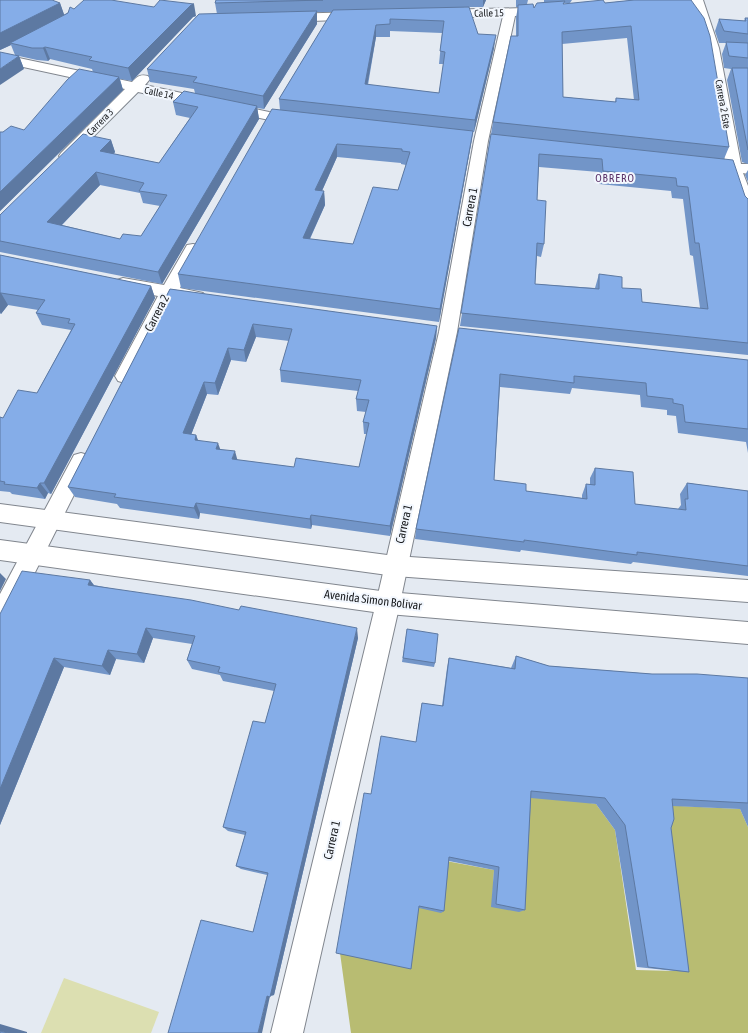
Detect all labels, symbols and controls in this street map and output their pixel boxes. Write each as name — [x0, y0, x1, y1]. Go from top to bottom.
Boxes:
street label: Calle 15 — [474, 7, 504, 19]
street label: Carrera 2 Este — [713, 79, 733, 130]
street label: Calle 14 — [143, 85, 175, 102]
street label: Carrera 3 — [84, 106, 116, 138]
district label: OBRERO — [595, 172, 635, 184]
street label: Carrera 1 — [460, 186, 480, 228]
street label: Carrera 2 — [142, 292, 172, 334]
street label: Carrera 1 — [393, 503, 415, 545]
street label: Avenida Simon Bolivar — [323, 587, 423, 613]
street label: Carrera 1 — [321, 819, 343, 861]

